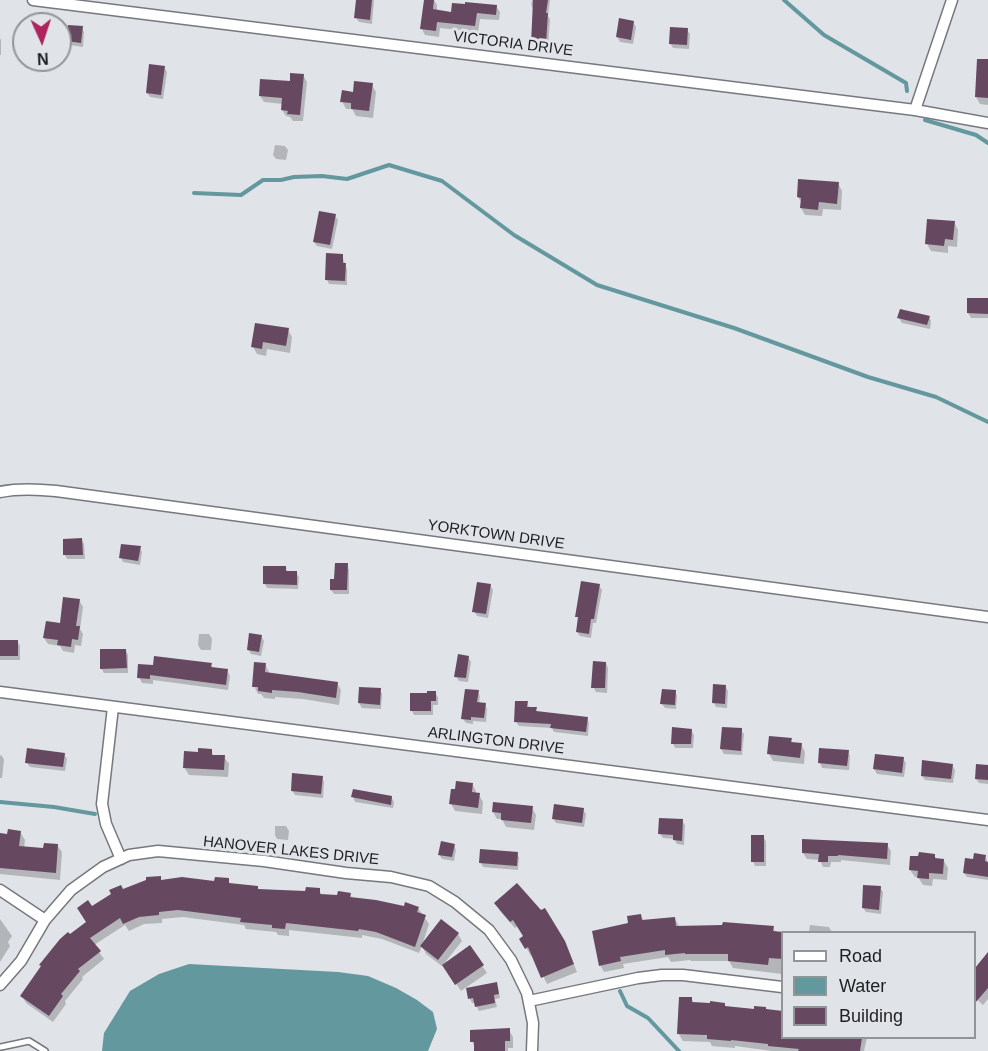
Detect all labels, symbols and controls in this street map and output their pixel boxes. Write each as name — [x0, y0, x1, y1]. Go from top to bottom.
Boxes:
north arrow — [12, 12, 72, 72]
street label: VICTORIA DRIVE — [452, 28, 574, 60]
text: N — [37, 50, 49, 67]
street label: YORKTOWN DRIVE — [426, 516, 566, 554]
street label: ARLINGTON DRIVE — [427, 724, 565, 758]
street label: HANOVER LAKES DRIVE — [202, 833, 380, 869]
legend — [781, 931, 976, 1039]
text: Road — [839, 946, 882, 966]
text: Water — [839, 976, 886, 996]
text: Building — [839, 1006, 903, 1026]

